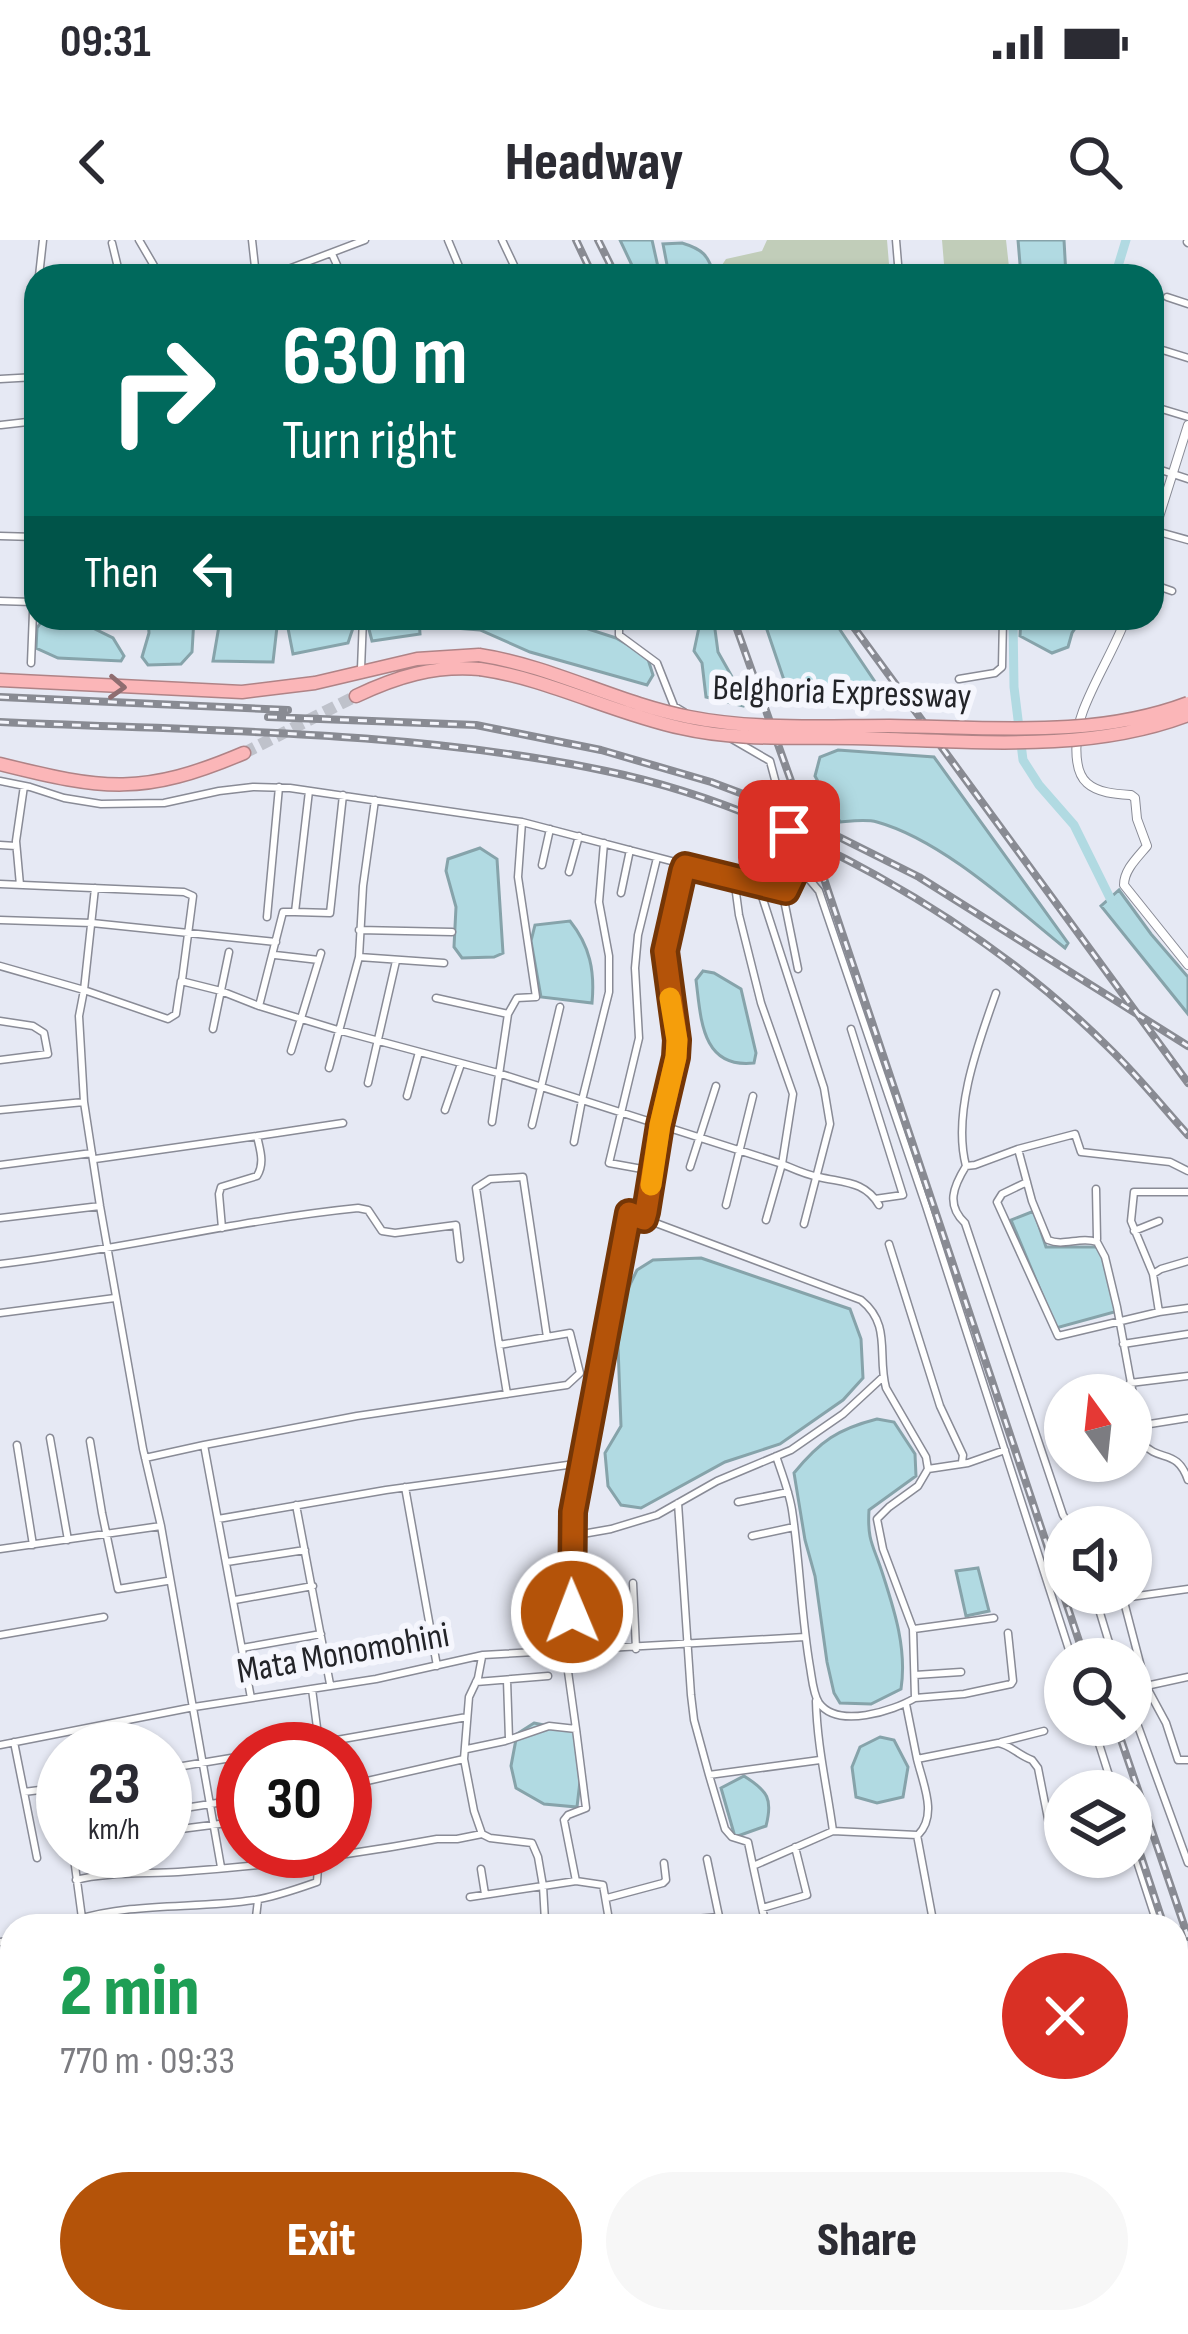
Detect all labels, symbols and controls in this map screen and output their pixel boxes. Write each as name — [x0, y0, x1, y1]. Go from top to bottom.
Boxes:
text: 09:31 — [60, 15, 151, 70]
icon: back — [60, 129, 126, 195]
icon: search — [1062, 129, 1128, 195]
text: Headway — [505, 130, 683, 195]
text: 630 m — [282, 307, 468, 408]
icon: right — [84, 312, 240, 468]
text: Turn right — [282, 409, 457, 474]
icon: left — [182, 540, 248, 606]
text: Then — [84, 546, 158, 601]
street label: Belghoria Expressway — [712, 667, 972, 719]
one-way arrow — [108, 674, 127, 700]
pin — [738, 780, 840, 882]
icon: arrive — [756, 798, 822, 864]
north arrow — [1044, 1374, 1152, 1482]
map controls — [1044, 1374, 1152, 1878]
button: sound — [1044, 1506, 1152, 1614]
position arrow — [509, 1549, 635, 1675]
street label: Mata Monomohini — [234, 1614, 452, 1694]
button: search — [1044, 1638, 1152, 1746]
speed limit sign: 30 — [216, 1722, 372, 1878]
text: 23 — [87, 1749, 141, 1821]
button: layers — [1044, 1770, 1152, 1878]
text: km/h — [88, 1812, 140, 1848]
text: 2 min — [60, 1949, 200, 2036]
button: close — [1002, 1953, 1128, 2079]
text: 770 m · 09:33 — [60, 2038, 235, 2085]
button: Exit — [60, 2172, 582, 2310]
button: Share — [606, 2172, 1128, 2310]

